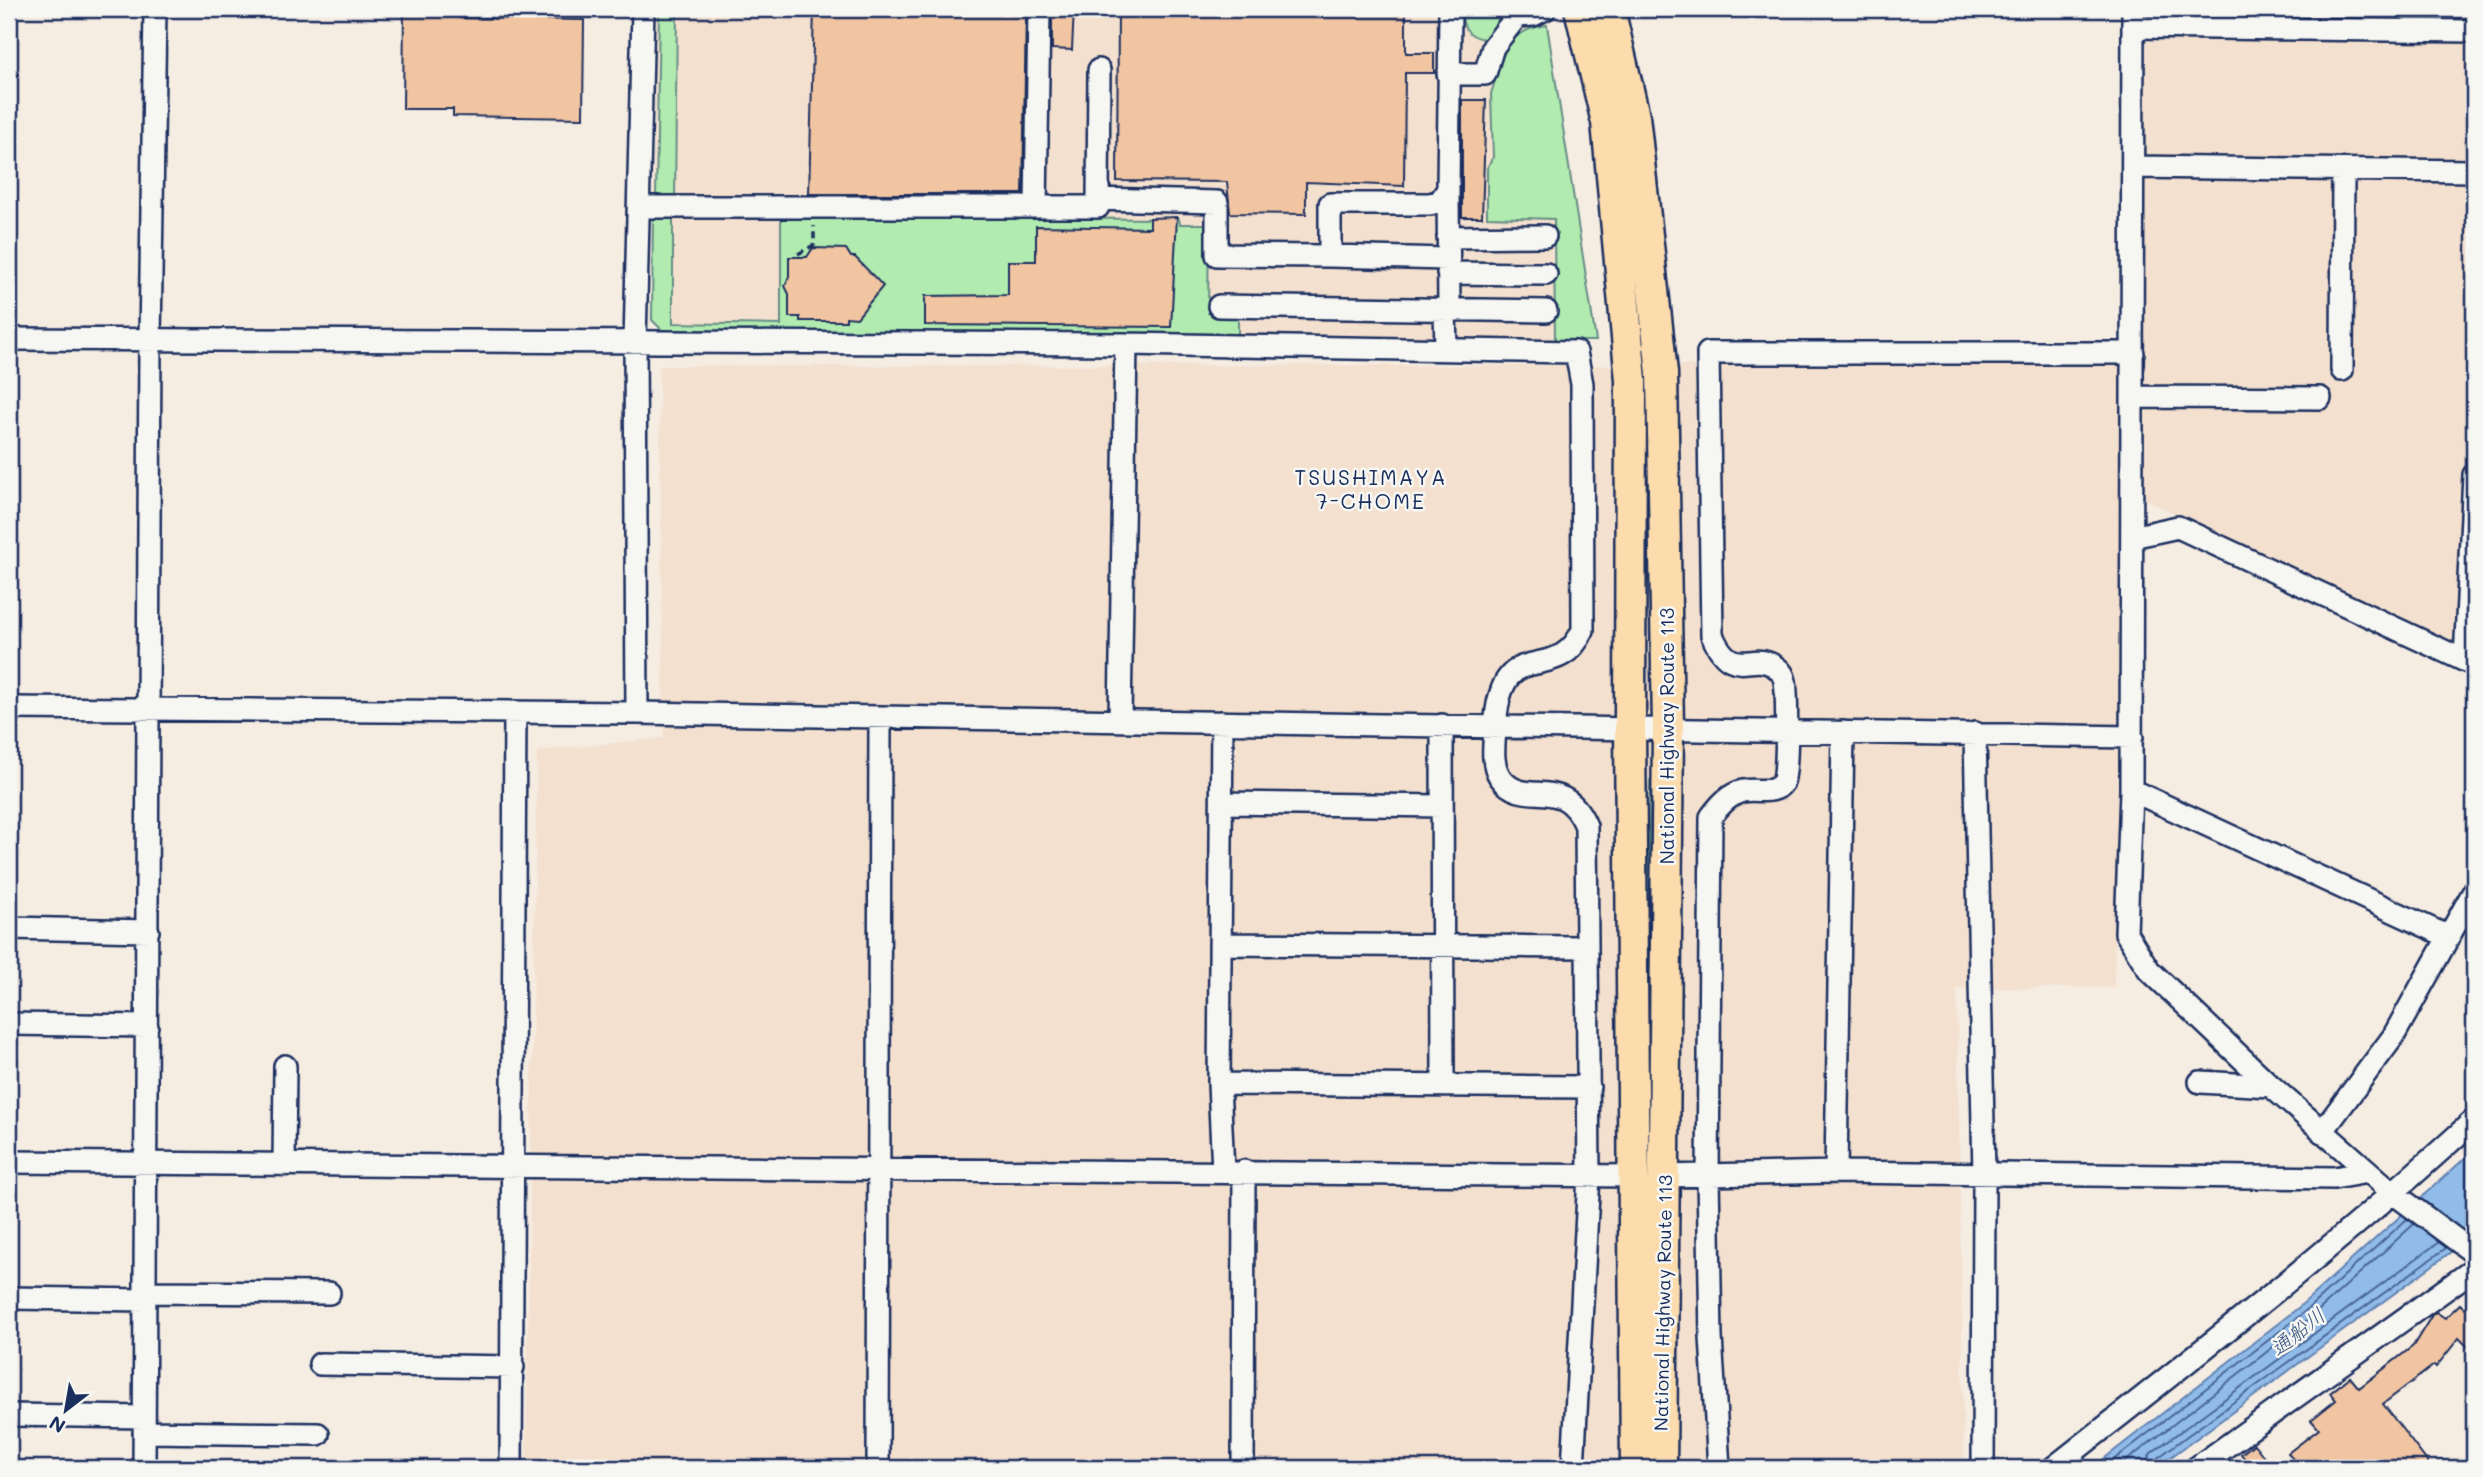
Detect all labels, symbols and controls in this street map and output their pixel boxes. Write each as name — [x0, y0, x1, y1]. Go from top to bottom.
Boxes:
district label: TSUSHIMAYA 7-CHOME — [1294, 463, 1448, 514]
street label: National Highway Route 113 — [1654, 608, 1679, 864]
street label: National Highway Route 113 — [1648, 1175, 1677, 1431]
water label: 通船川 — [2264, 1301, 2330, 1361]
north arrow — [32, 1376, 102, 1446]
text: N — [44, 1411, 70, 1439]

